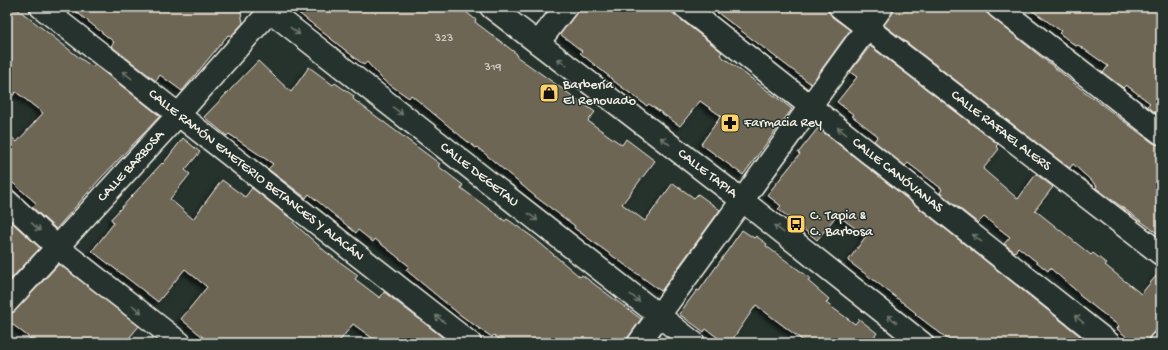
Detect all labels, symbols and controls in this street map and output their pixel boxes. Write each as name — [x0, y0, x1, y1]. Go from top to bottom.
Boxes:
one-way arrow — [290, 27, 301, 35]
house number: 323 — [434, 32, 453, 46]
one-way arrow — [557, 58, 568, 66]
house number: 319 — [483, 61, 502, 75]
one-way arrow — [122, 71, 133, 80]
place label: Barbería El Renovado — [562, 77, 636, 110]
shop icon: Barbería El Renovado — [538, 82, 560, 104]
street label: CALLE RAMÓN EMETERIO BETANCES Y ALACÁN — [145, 86, 367, 265]
street label: CALLE RAFAEL ALERS — [947, 87, 1055, 175]
one-way arrow — [392, 107, 403, 116]
pharmacy icon: Farmacia Rey — [719, 112, 741, 134]
place label: Farmacia Rey — [743, 115, 822, 132]
street label: CALLE BARBOSA — [94, 126, 169, 206]
one-way arrow — [837, 126, 848, 135]
street label: CALLE CANÓVANAS — [848, 134, 947, 217]
one-way arrow — [660, 137, 671, 145]
street label: CALLE DEGETAU — [436, 139, 522, 211]
street label: CALLE TAPIA — [674, 145, 741, 202]
place label: C. Tapia & C. Barbosa — [810, 208, 874, 241]
one-way arrow — [527, 213, 538, 222]
bus stop icon: C. Tapia & C. Barbosa — [785, 213, 807, 235]
one-way arrow — [31, 222, 41, 232]
one-way arrow — [773, 225, 784, 234]
one-way arrow — [972, 233, 982, 242]
one-way arrow — [630, 293, 641, 302]
one-way arrow — [131, 305, 142, 313]
one-way arrow — [886, 314, 897, 323]
one-way arrow — [1073, 314, 1084, 323]
one-way arrow — [434, 315, 445, 323]

